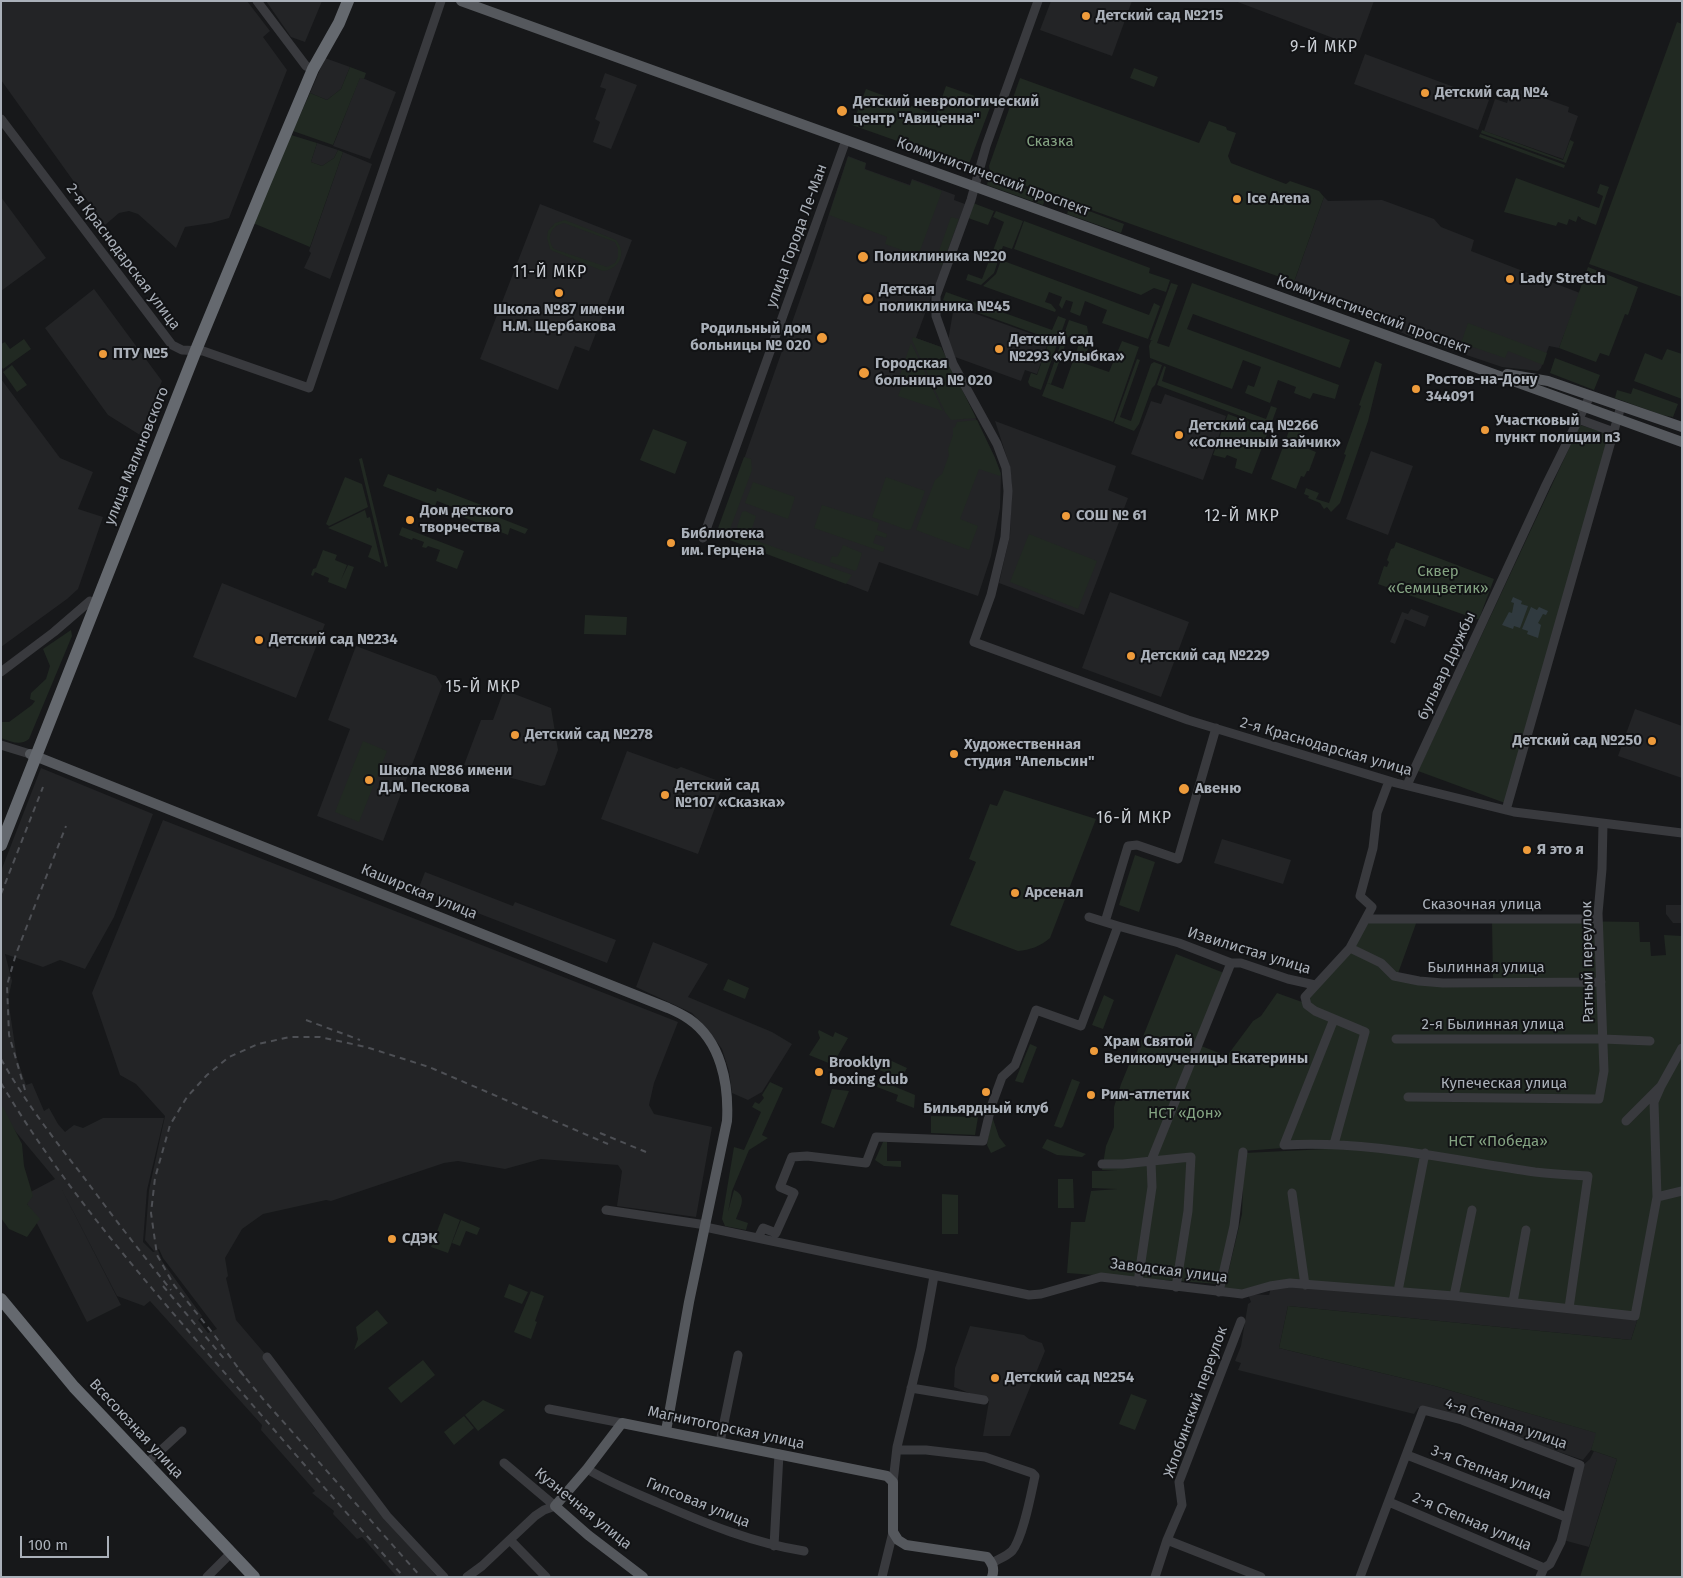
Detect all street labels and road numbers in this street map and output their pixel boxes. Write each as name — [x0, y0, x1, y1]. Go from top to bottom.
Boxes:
street label: Коммунистический проспект — [894, 134, 1092, 220]
street label: улица Города Ле-Ман — [763, 162, 831, 310]
street label: 2-я Краснодарская улица — [62, 180, 184, 334]
street label: Коммунистический проспект — [1274, 272, 1472, 358]
street label: улица Малиновского — [101, 384, 173, 528]
street label: бульвар Дружбы — [1414, 609, 1480, 723]
street label: 2-я Краснодарская улица — [1238, 714, 1414, 780]
street label: Каширская улица — [358, 860, 480, 924]
street label: Сказочная улица — [1422, 896, 1542, 914]
street label: Ратный переулок — [1578, 901, 1598, 1023]
street label: Извилистая улица — [1185, 924, 1313, 978]
street label: Былинная улица — [1427, 959, 1545, 977]
street label: 2-я Былинная улица — [1422, 1016, 1564, 1034]
street label: Купеческая улица — [1441, 1075, 1567, 1093]
street label: Заводская улица — [1109, 1255, 1229, 1287]
street label: Жлобинский переулок — [1160, 1324, 1232, 1480]
street label: Всесоюзная улица — [85, 1375, 187, 1483]
street label: 4-я Степная улица — [1442, 1395, 1570, 1453]
street label: Магнитогорская улица — [646, 1403, 806, 1453]
street label: 3-я Степная улица — [1428, 1442, 1554, 1504]
street label: Кузнечная улица — [531, 1464, 635, 1554]
street label: Гипсовая улица — [643, 1474, 753, 1532]
street label: 2-я Степная улица — [1410, 1489, 1534, 1555]

